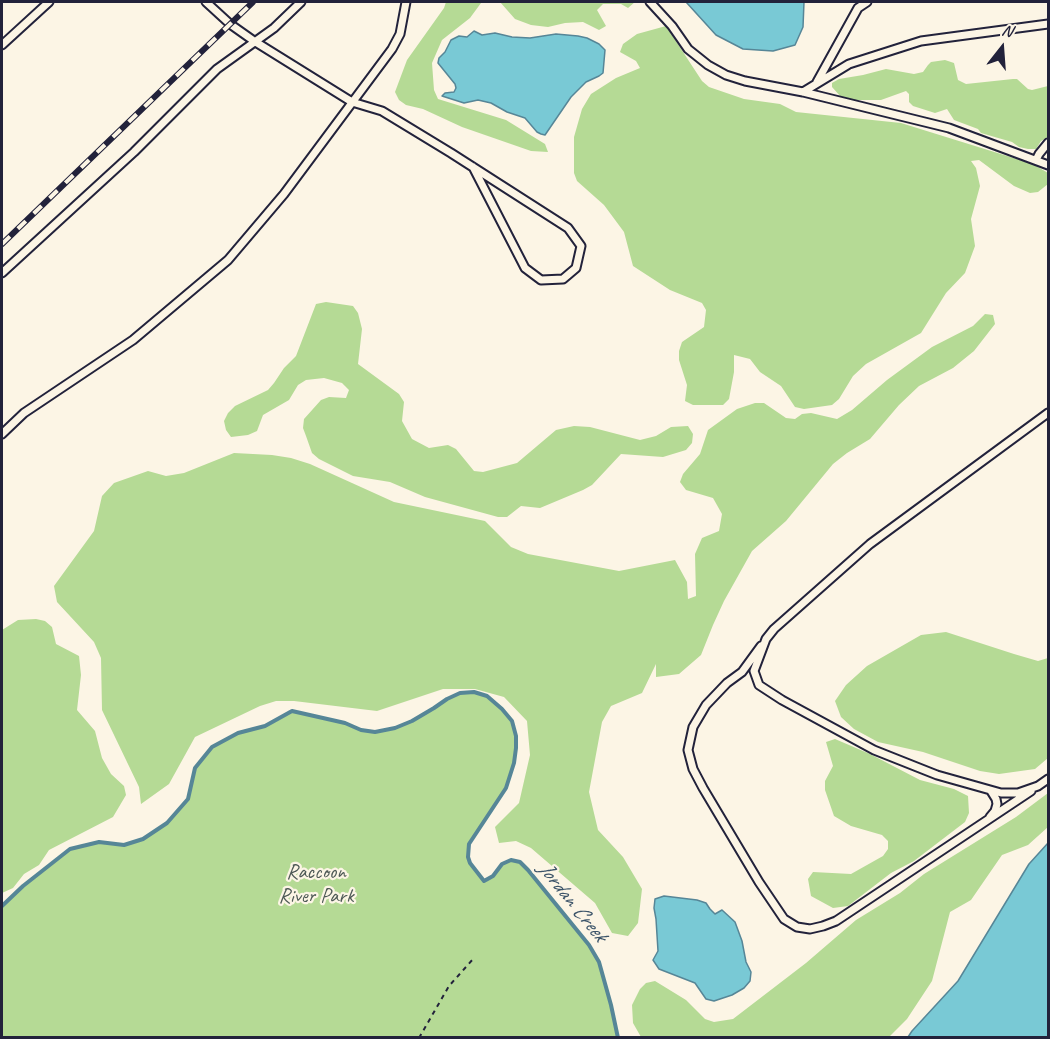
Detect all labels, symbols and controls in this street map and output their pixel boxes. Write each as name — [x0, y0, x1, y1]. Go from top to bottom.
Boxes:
north arrow — [972, 18, 1032, 78]
text: N — [1000, 20, 1015, 42]
water label: Jordan Creek — [532, 857, 612, 947]
park label: Raccoon River Park — [278, 859, 354, 909]

